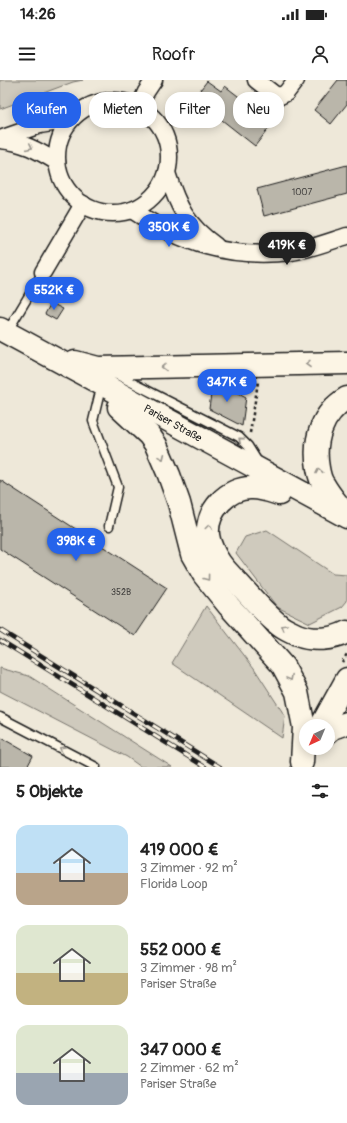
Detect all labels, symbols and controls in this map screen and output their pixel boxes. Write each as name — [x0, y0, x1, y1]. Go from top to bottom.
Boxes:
text: 14:26 — [20, 5, 56, 24]
icon: menu — [16, 43, 38, 65]
text: Roofr — [152, 43, 195, 66]
icon: person — [309, 43, 331, 65]
chip: Kaufen — [12, 92, 81, 128]
chip: Mieten — [89, 92, 157, 128]
chip: Filter — [165, 92, 225, 128]
chip: Neu — [233, 92, 284, 128]
one-way arrow — [26, 142, 33, 150]
house number: 1007 — [292, 187, 313, 198]
pin: 350K € — [136, 214, 202, 248]
text: 350K € — [148, 219, 190, 235]
pin: 419K € — [254, 232, 320, 266]
text: 419K € — [268, 237, 306, 253]
pin: 552K € — [21, 277, 87, 311]
text: 552K € — [34, 282, 74, 298]
one-way arrow — [305, 360, 311, 368]
one-way arrow — [161, 363, 167, 371]
pin: 347K € — [194, 369, 260, 403]
text: 347K € — [207, 374, 247, 390]
street label: Pariser Straße — [141, 402, 205, 445]
one-way arrow — [238, 437, 246, 444]
one-way arrow — [157, 454, 165, 461]
one-way arrow — [315, 468, 324, 475]
one-way arrow — [204, 523, 213, 530]
pin: 398K € — [43, 528, 109, 562]
text: 398K € — [56, 533, 96, 549]
one-way arrow — [202, 574, 209, 581]
house number: 352B — [111, 587, 131, 598]
one-way arrow — [281, 625, 288, 632]
one-way arrow — [285, 674, 292, 681]
north arrow — [299, 719, 335, 755]
map controls — [299, 719, 335, 755]
one-way arrow — [59, 746, 66, 754]
icon: filters — [309, 780, 331, 802]
text: 5 Objekte — [16, 781, 83, 802]
text: 419 000 € — [140, 839, 219, 860]
icon: home — [48, 841, 96, 889]
text: 3 Zimmer · 92 m² — [140, 860, 238, 876]
text: Florida Loop — [140, 876, 208, 892]
text: 552 000 € — [140, 939, 221, 960]
icon: home — [48, 941, 96, 989]
text: 3 Zimmer · 98 m² — [140, 960, 237, 976]
text: Pariser Straße — [140, 976, 216, 992]
text: 347 000 € — [140, 1039, 222, 1060]
icon: home — [48, 1041, 96, 1089]
text: 2 Zimmer · 62 m² — [140, 1060, 239, 1076]
text: Pariser Straße — [140, 1076, 216, 1092]

